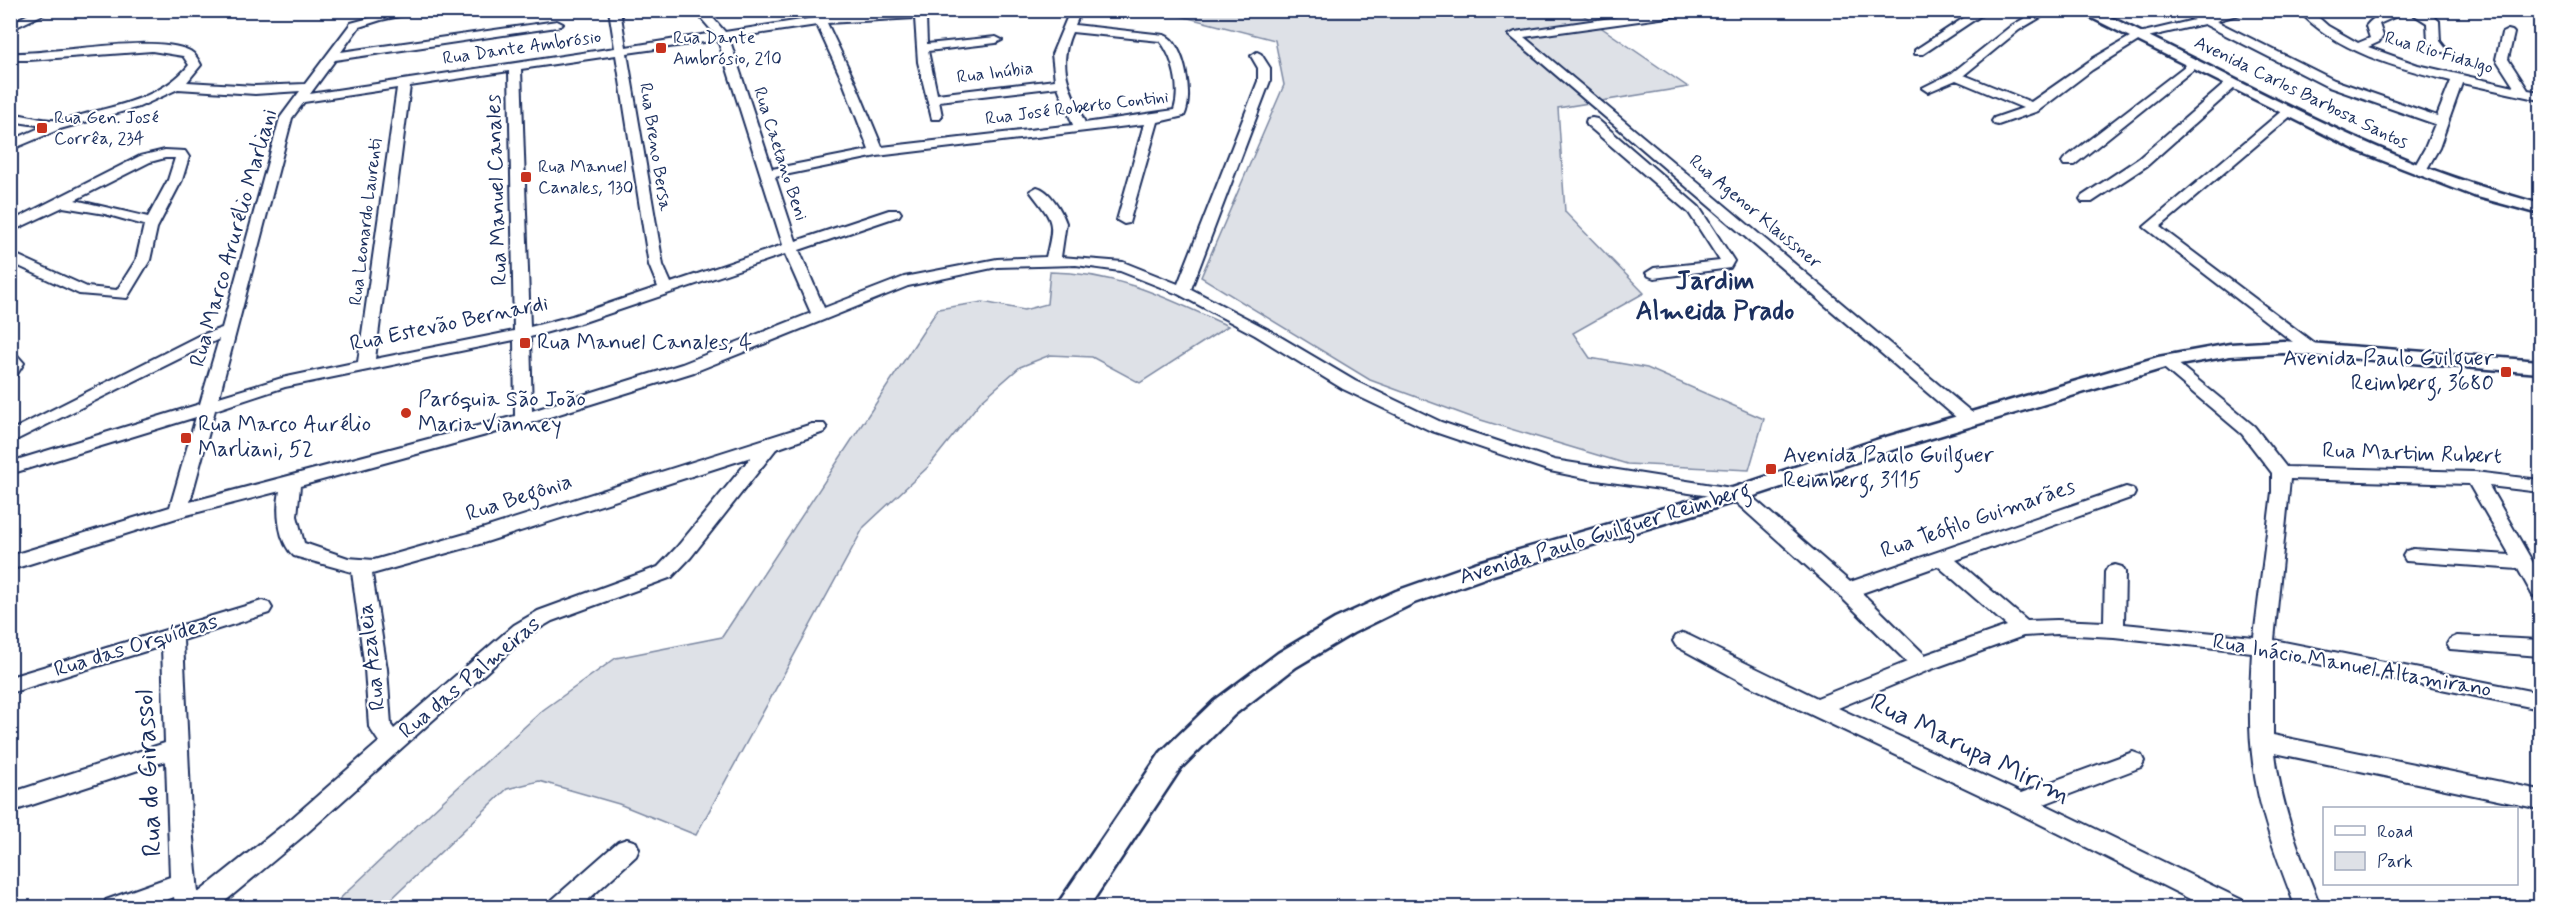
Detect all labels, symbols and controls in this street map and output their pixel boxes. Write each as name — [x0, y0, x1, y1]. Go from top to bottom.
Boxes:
street label: Rua Dante Ambrósio — [441, 25, 603, 71]
place label: Rua Dante Ambrósio, 210 — [673, 26, 782, 71]
street label: Rua Rio Fidalgo — [2382, 26, 2496, 80]
street label: Avenida Carlos Barbosa Santos — [2190, 31, 2412, 155]
marker: Rua Dante Ambrósio, 210 — [654, 41, 668, 55]
street label: Rua Inúbia — [956, 56, 1034, 90]
street label: Rua Breno Bersa — [633, 81, 677, 213]
street label: Rua Caetano Beni — [747, 84, 813, 224]
street label: Rua José Roberto Contini — [984, 85, 1170, 131]
street label: Rua Manuel Canales — [480, 94, 514, 286]
place label: Rua Gen. José Corrêa, 234 — [54, 106, 159, 151]
street label: Rua Marco Arurélio Marliani — [184, 106, 284, 370]
marker: Rua Gen. José Corrêa, 234 — [35, 121, 49, 135]
street label: Rua Leonardo Laurenti — [344, 137, 388, 307]
street label: Rua Agenor Klaussner — [1684, 149, 1827, 275]
place label: Rua Manuel Canales, 130 — [538, 155, 634, 200]
marker: Rua Manuel Canales, 130 — [519, 170, 533, 184]
district label: Jardim Almeida Prado — [1636, 265, 1794, 329]
street label: Rua Estevão Bernardi — [347, 289, 551, 359]
place label: Rua Manuel Canales, 4 — [537, 329, 752, 357]
marker: Rua Manuel Canales, 4 — [518, 336, 532, 350]
place label: Avenida Paulo Guilguer Reimberg, 3680 — [2283, 345, 2495, 401]
marker: Avenida Paulo Guilguer Reimberg, 3680 — [2499, 365, 2513, 379]
place label: Paróquia São João Maria Vianney — [418, 386, 586, 439]
marker: Paróquia São João Maria Vianney — [399, 406, 413, 420]
place label: Rua Marco Aurélio Marliani, 52 — [198, 411, 371, 464]
marker: Rua Marco Aurélio Marliani, 52 — [179, 431, 193, 445]
street label: Rua Martim Rubert — [2322, 437, 2502, 471]
place label: Avenida Paulo Guilguer Reimberg, 3115 — [1783, 442, 1995, 498]
marker: Avenida Paulo Guilguer Reimberg, 3115 — [1764, 462, 1778, 476]
street label: Rua Begônia — [462, 468, 577, 531]
street label: Rua Teófilo Guimarães — [1877, 472, 2079, 565]
street label: Avenida Paulo Guilguer Reimberg — [1456, 476, 1755, 595]
street label: Rua Azaleia — [352, 602, 392, 712]
street label: Rua das Orquídeas — [51, 608, 222, 684]
street label: Rua das Palmeiras — [393, 611, 547, 745]
street label: Rua Inácio Manuel Altamirano — [2210, 628, 2494, 704]
street label: Rua Marupa Mirim — [1864, 685, 2076, 813]
street label: Rua do Girassol — [127, 689, 171, 857]
legend — [2323, 807, 2518, 885]
text: Road — [2377, 820, 2413, 844]
text: Park — [2377, 850, 2413, 874]

